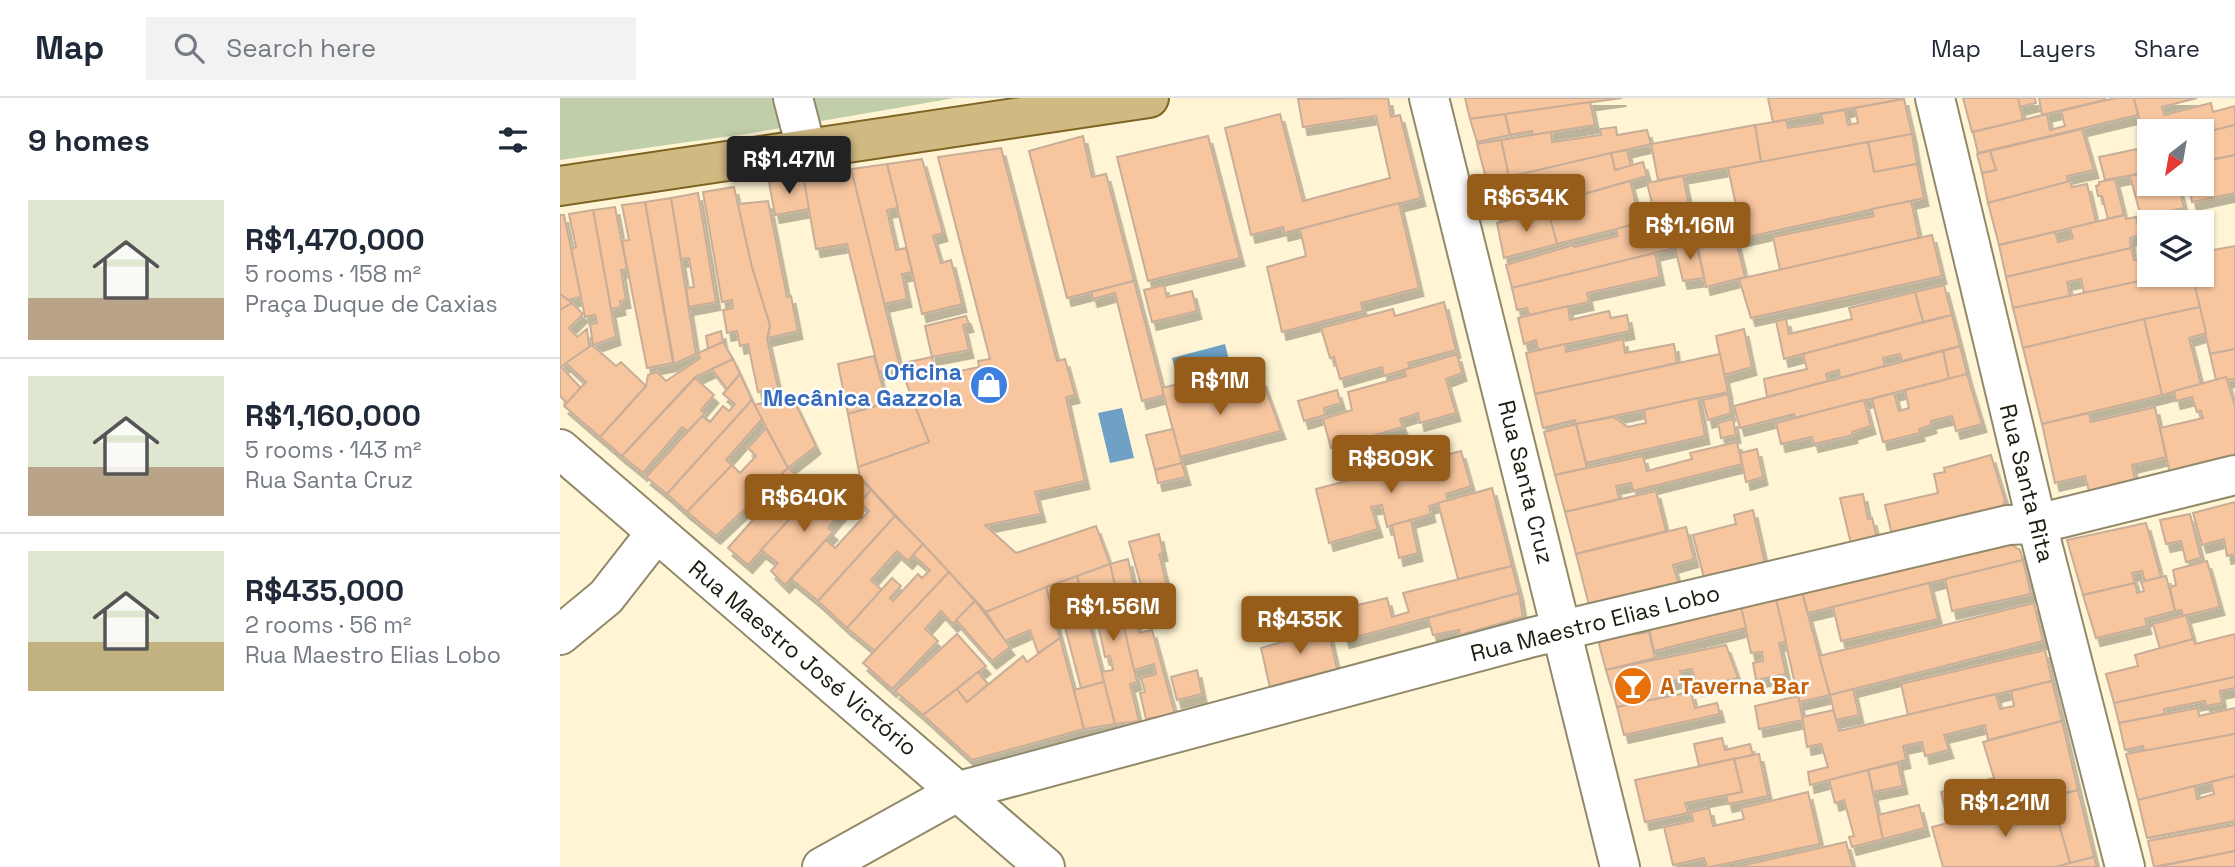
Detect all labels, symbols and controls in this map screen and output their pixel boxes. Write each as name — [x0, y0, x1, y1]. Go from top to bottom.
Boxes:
search box — [146, 17, 636, 80]
text: Map — [35, 27, 104, 69]
icon: search — [170, 29, 208, 67]
text: Search here — [226, 31, 376, 65]
text: Map — [1931, 33, 1981, 64]
text: Layers — [2019, 33, 2096, 64]
text: Share — [2134, 33, 2200, 64]
north arrow — [2137, 119, 2214, 196]
map controls — [2137, 119, 2214, 287]
text: 9 homes — [28, 121, 150, 160]
icon: filters — [494, 121, 532, 159]
pin: R$1.47M — [724, 136, 854, 196]
text: R$1.47M — [743, 144, 835, 174]
pin: R$634K — [1469, 174, 1583, 234]
text: R$634K — [1483, 182, 1569, 212]
pin: R$1.16M — [1625, 202, 1755, 262]
text: R$1.16M — [1645, 210, 1735, 240]
button: layers — [2137, 210, 2214, 287]
text: R$1,470,000 — [245, 220, 425, 259]
icon: home — [84, 228, 168, 312]
text: 5 rooms · 158 m² — [245, 259, 421, 289]
text: Praça Duque de Caxias — [245, 289, 498, 319]
place label: Oficina Mecânica Gazzola — [763, 357, 962, 413]
pin: R$1M — [1179, 358, 1261, 417]
shop icon: Oficina Mecânica Gazzola — [968, 364, 1010, 406]
text: R$1M — [1190, 365, 1250, 395]
text: R$1,160,000 — [245, 396, 421, 435]
street label: Rua Santa Cruz — [1491, 397, 1561, 567]
street label: Rua Santa Rita — [1993, 401, 2061, 565]
icon: home — [84, 404, 168, 488]
text: 5 rooms · 143 m² — [245, 435, 421, 465]
pin: R$809K — [1334, 436, 1448, 495]
text: R$809K — [1348, 443, 1434, 473]
text: Rua Santa Cruz — [245, 465, 413, 495]
pin: R$640K — [747, 474, 861, 534]
text: R$640K — [761, 482, 847, 512]
street label: Rua Maestro José Victório — [682, 553, 924, 763]
text: R$435,000 — [245, 571, 404, 610]
street label: Rua Maestro Elias Lobo — [1467, 577, 1723, 669]
icon: home — [84, 579, 168, 663]
pin: R$1.56M — [1048, 584, 1178, 643]
text: R$1.56M — [1066, 591, 1160, 621]
pin: R$435K — [1243, 596, 1357, 656]
text: R$435K — [1257, 604, 1343, 634]
text: 2 rooms · 56 m² — [245, 610, 411, 640]
text: Rua Maestro Elias Lobo — [245, 640, 501, 670]
bar icon: A Taverna Bar — [1612, 665, 1654, 707]
place label: A Taverna Bar — [1660, 671, 1809, 701]
pin: R$1.21M — [1940, 780, 2070, 839]
text: R$1.21M — [1960, 787, 2050, 817]

